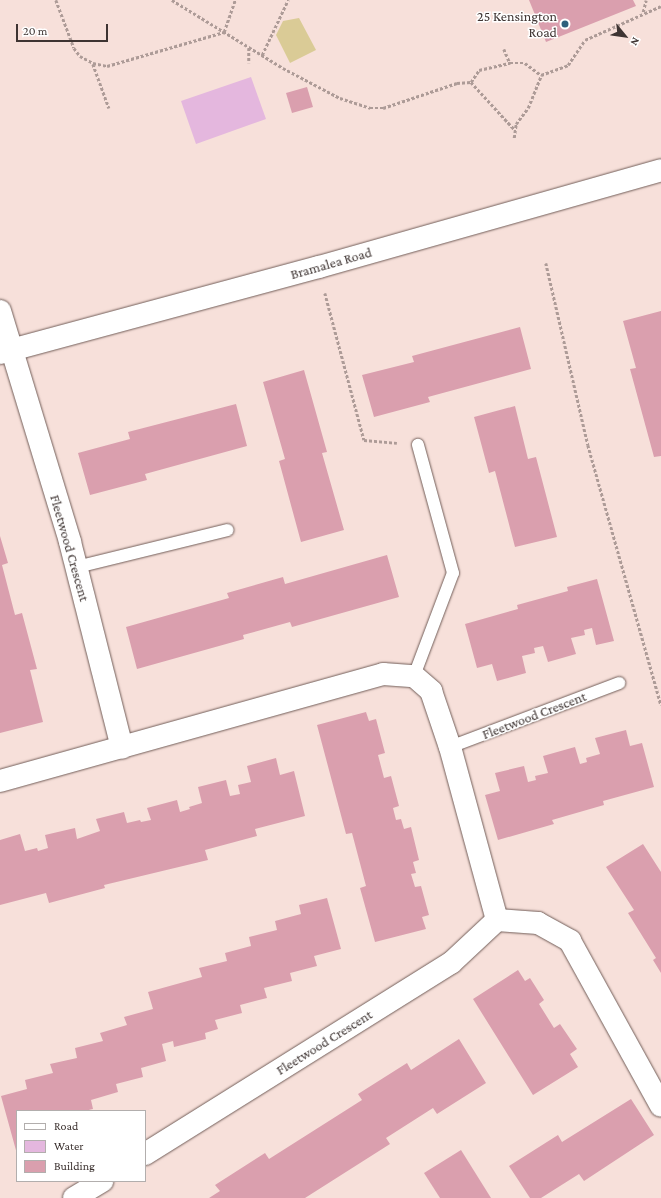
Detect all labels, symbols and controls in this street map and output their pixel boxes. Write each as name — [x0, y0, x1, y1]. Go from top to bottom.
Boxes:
place label: 25 Kensington Road — [477, 8, 557, 40]
scale bar — [18, 16, 110, 42]
north arrow — [605, 16, 645, 56]
marker: 25 Kensington Road — [560, 19, 570, 29]
text: 20 m — [23, 24, 47, 38]
text: N — [628, 36, 643, 48]
street label: Bramalea Road — [288, 243, 374, 283]
street label: Fleetwood Crescent — [47, 493, 93, 603]
street label: Fleetwood Crescent — [480, 687, 588, 743]
street label: Fleetwood Crescent — [273, 1006, 375, 1078]
legend — [16, 1110, 146, 1182]
text: Road — [54, 1119, 78, 1133]
text: Water — [54, 1139, 83, 1153]
text: Building — [54, 1159, 95, 1173]

